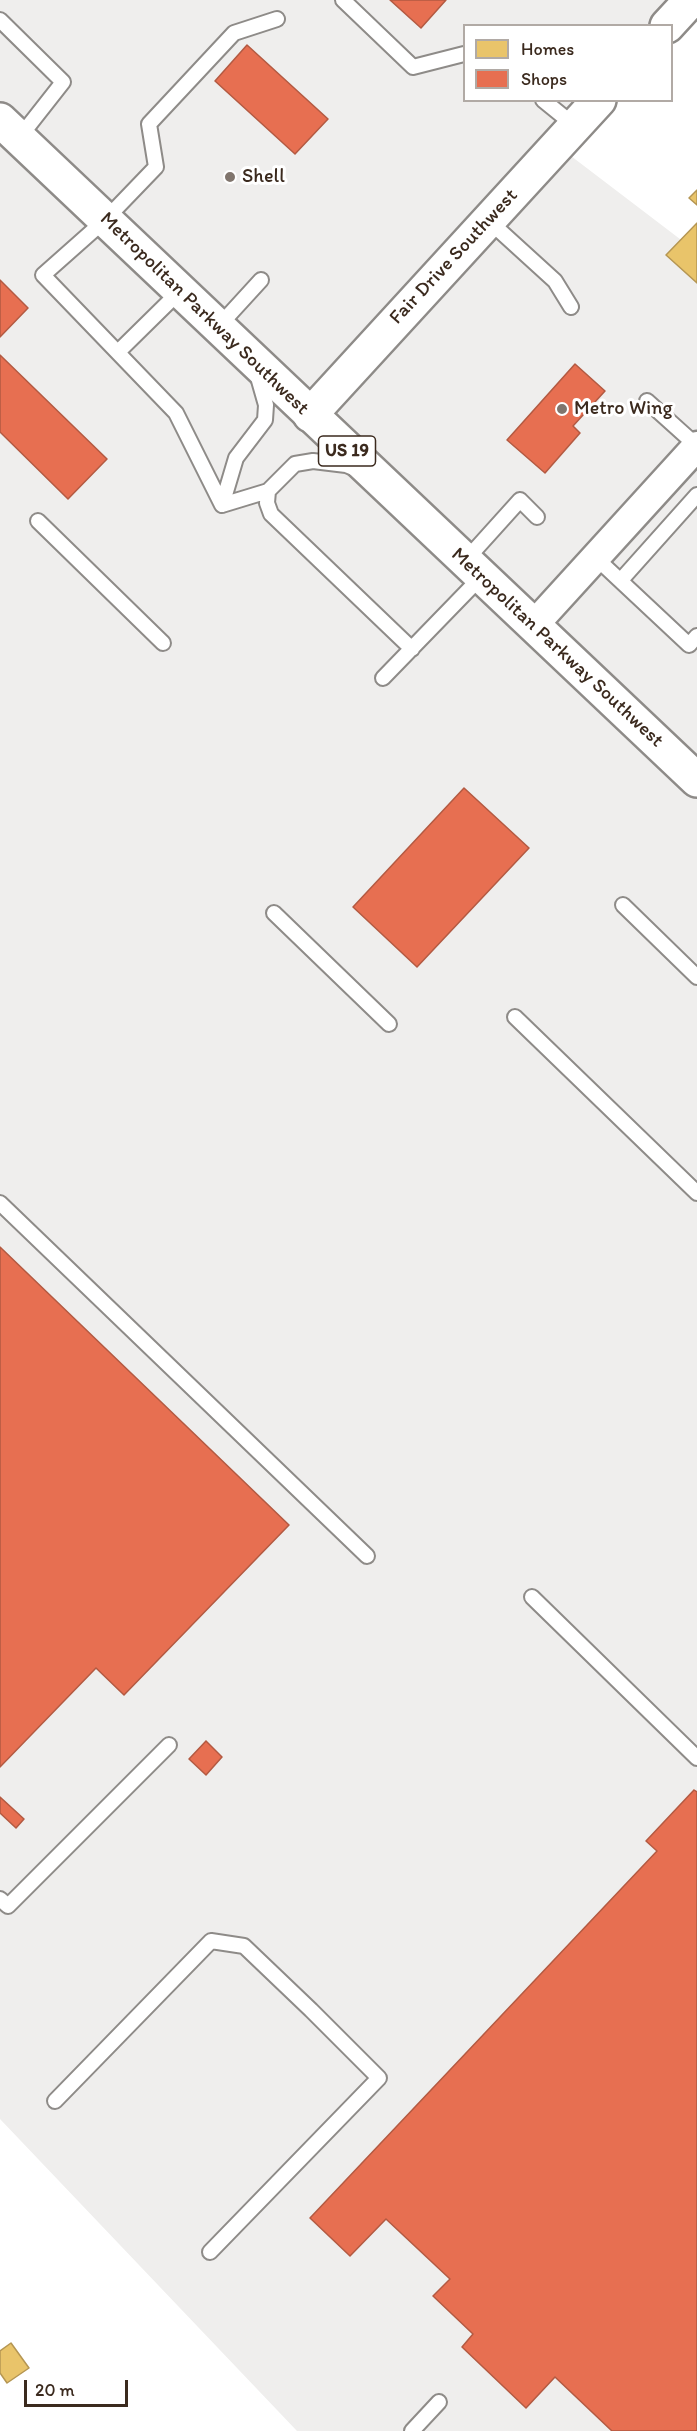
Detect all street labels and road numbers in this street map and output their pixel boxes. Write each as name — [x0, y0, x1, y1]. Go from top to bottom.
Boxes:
street label: Fair Drive Southwest — [385, 184, 523, 330]
street label: Metropolitan Parkway Southwest — [94, 208, 314, 420]
road number: US 19 — [318, 436, 376, 466]
street label: Metropolitan Parkway Southwest — [446, 543, 668, 753]

